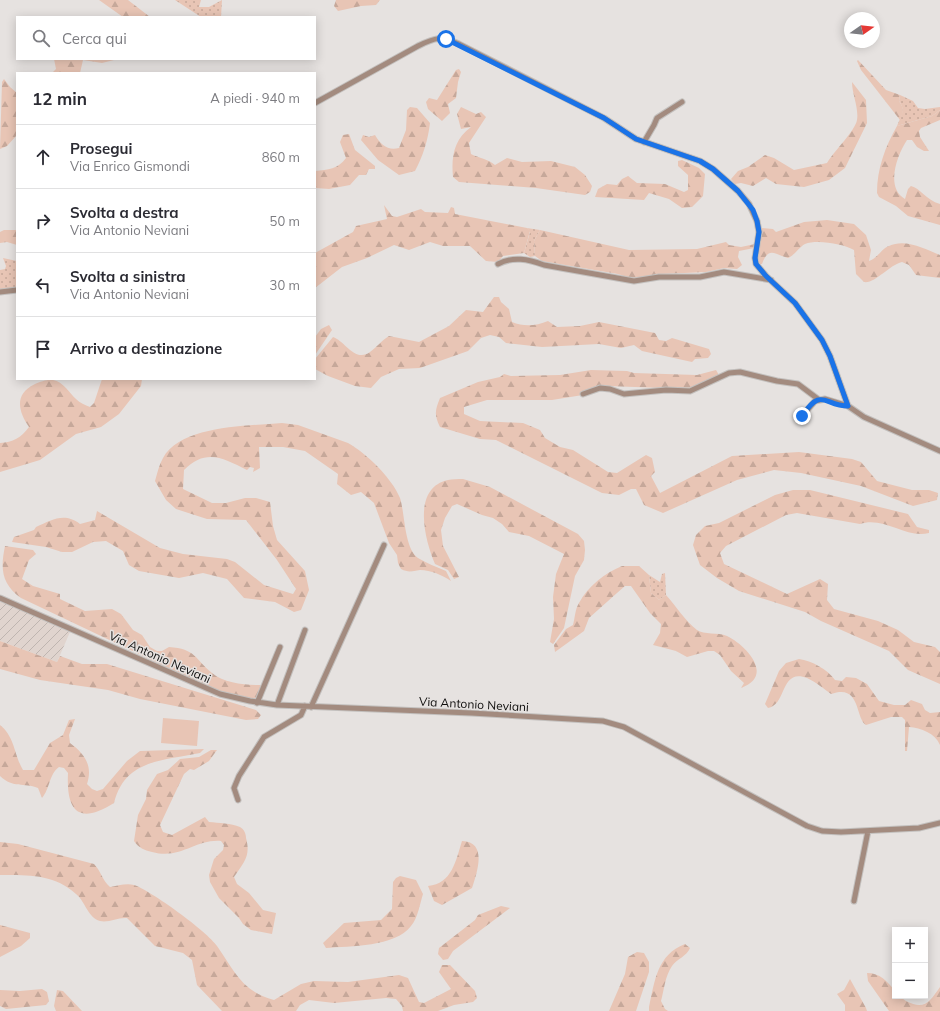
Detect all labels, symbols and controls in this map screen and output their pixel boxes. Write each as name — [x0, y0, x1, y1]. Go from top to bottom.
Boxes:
north arrow — [844, 12, 880, 48]
search box — [16, 16, 316, 60]
icon: search — [30, 27, 52, 49]
text: Cerca qui — [62, 29, 127, 48]
route start — [437, 30, 455, 48]
text: 12 min — [32, 88, 87, 109]
text: A piedi · 940 m — [210, 90, 300, 106]
text: Prosegui — [70, 139, 132, 158]
icon: ahead — [32, 146, 54, 168]
text: 860 m — [262, 149, 300, 165]
text: Via Enrico Gismondi — [70, 158, 190, 174]
text: Svolta a destra — [70, 203, 179, 222]
icon: right — [32, 210, 54, 232]
text: 50 m — [270, 213, 300, 229]
text: Via Antonio Neviani — [70, 222, 189, 238]
text: Svolta a sinistra — [70, 267, 186, 286]
icon: left — [32, 274, 54, 296]
text: 30 m — [270, 277, 300, 293]
text: Via Antonio Neviani — [70, 286, 189, 302]
icon: arrive — [32, 338, 54, 360]
text: Arrivo a destinazione — [70, 339, 222, 358]
route end — [793, 407, 811, 425]
street label: Via Antonio Neviani — [107, 628, 213, 686]
street label: Via Antonio Neviani — [419, 694, 529, 714]
map controls — [892, 927, 928, 999]
button: + — [892, 927, 928, 963]
button: − — [892, 963, 928, 999]

